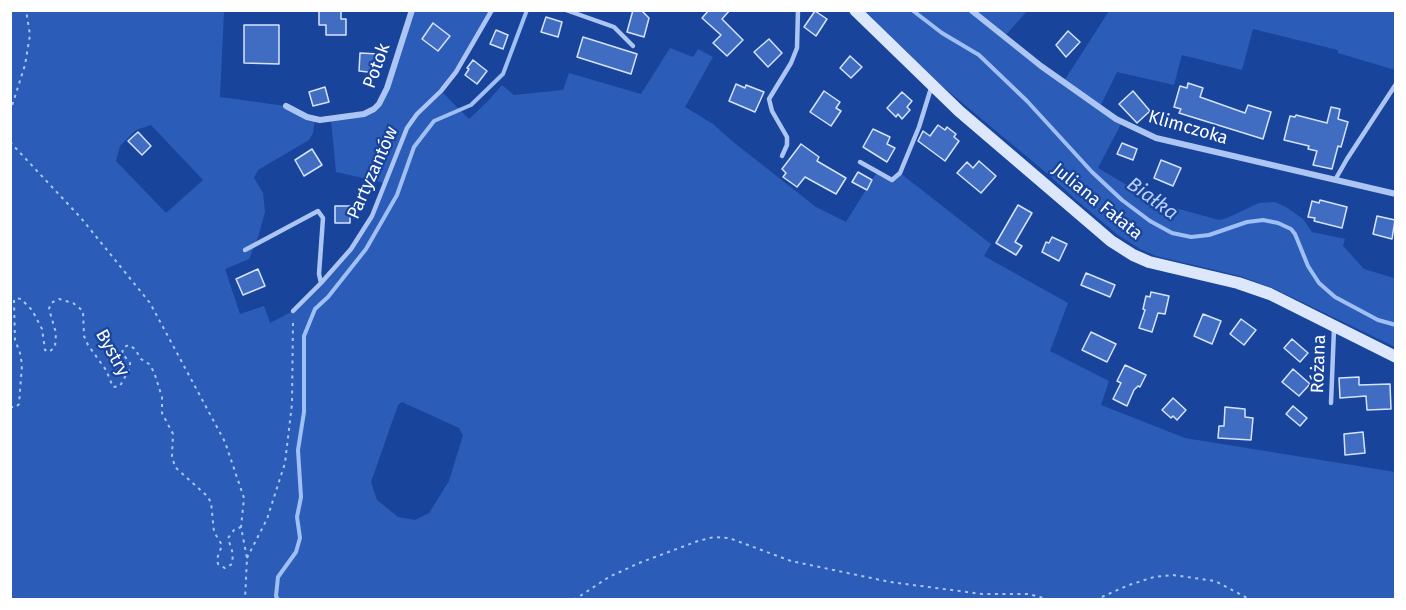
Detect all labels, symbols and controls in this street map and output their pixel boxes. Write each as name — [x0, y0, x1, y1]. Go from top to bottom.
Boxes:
street label: Potok — [359, 41, 395, 91]
street label: Klimczoka — [1146, 106, 1230, 150]
street label: Partyzantów — [343, 123, 403, 223]
street label: Juliana Fałata — [1047, 159, 1147, 245]
water label: Białka — [1122, 172, 1182, 226]
street label: Bystry — [90, 326, 134, 380]
street label: Różana — [1307, 334, 1331, 394]

